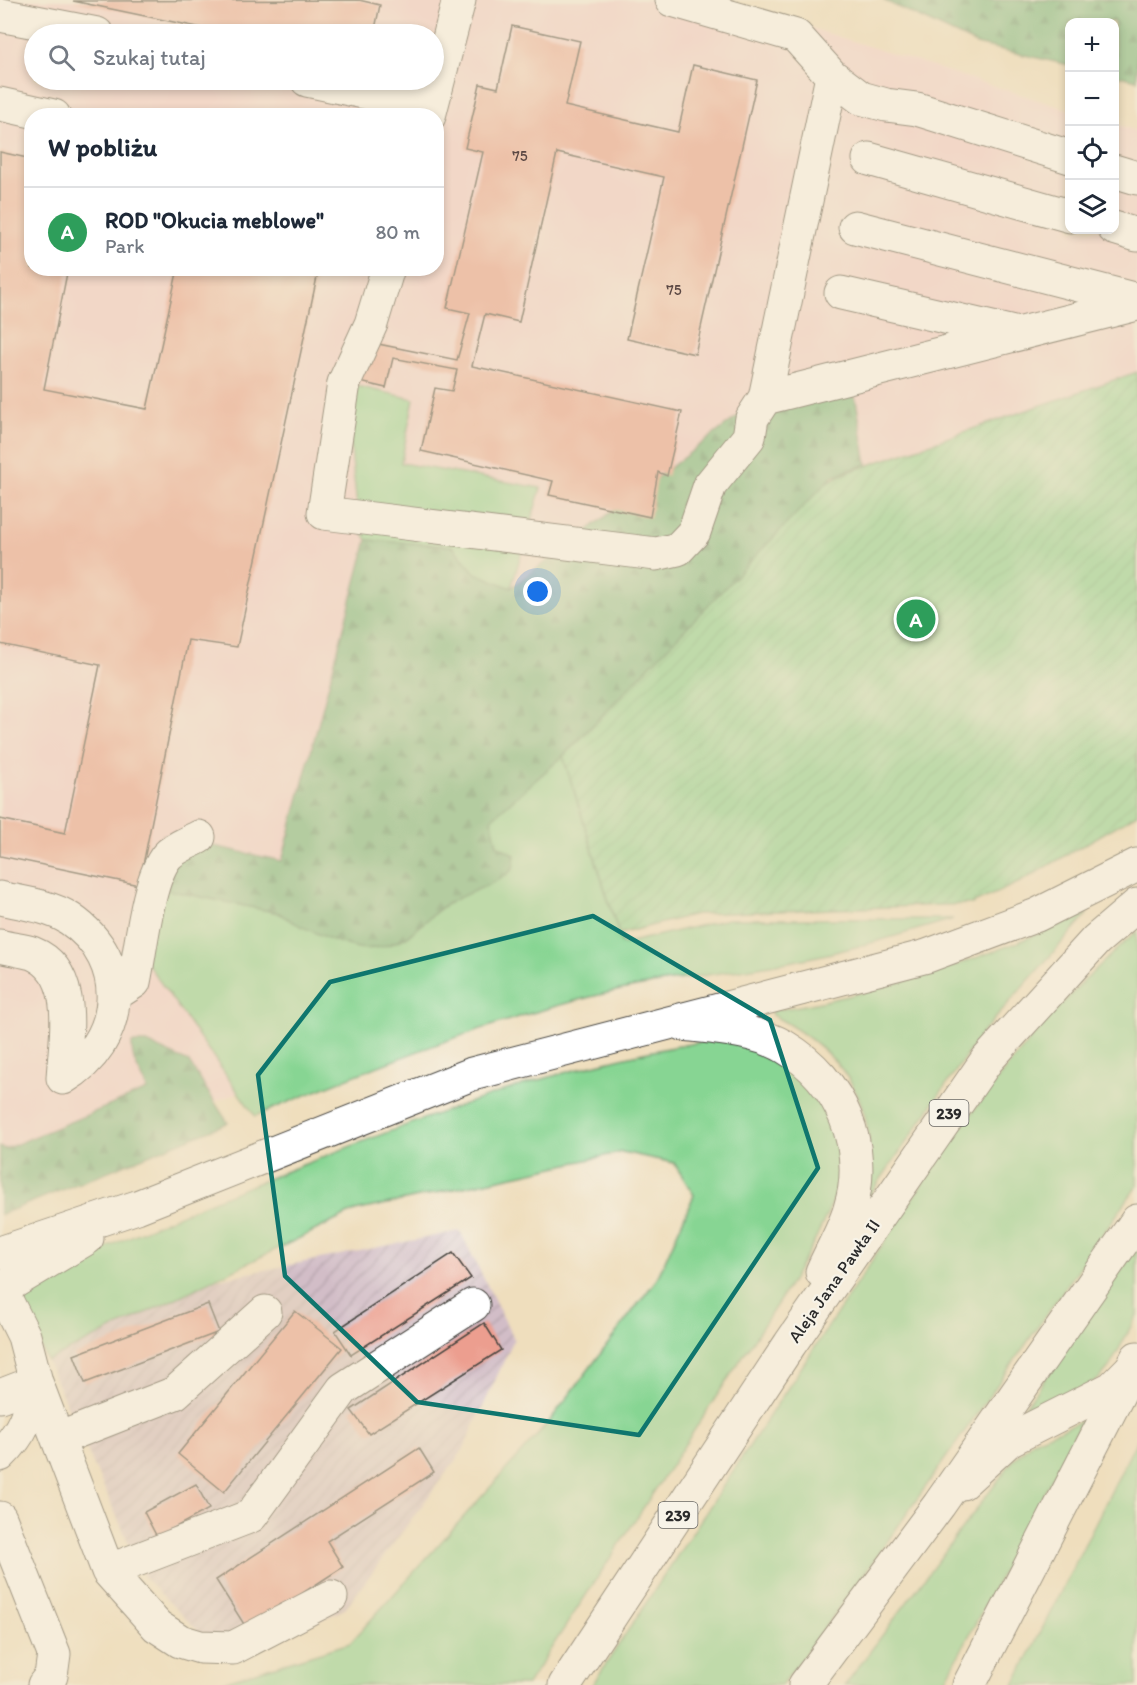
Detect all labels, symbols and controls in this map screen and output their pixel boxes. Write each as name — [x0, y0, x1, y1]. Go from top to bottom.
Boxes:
map controls — [1065, 18, 1119, 234]
button: + — [1065, 18, 1119, 72]
search box — [24, 24, 444, 90]
icon: search — [45, 41, 78, 74]
text: Szukaj tutaj — [93, 44, 206, 71]
button: − — [1065, 72, 1119, 126]
button: locate — [1065, 126, 1119, 180]
text: W pobliżu — [48, 131, 157, 163]
house number: 75 — [512, 147, 528, 165]
button: layers — [1065, 180, 1119, 234]
text: ROD "Okucia meblowe" — [105, 207, 324, 234]
text: A — [61, 220, 74, 244]
text: 80 m — [375, 220, 420, 244]
text: Park — [105, 234, 144, 258]
house number: 75 — [666, 281, 682, 299]
your location — [523, 577, 552, 606]
pin: A — [896, 596, 936, 642]
road number: 239 — [930, 1100, 968, 1126]
street label: Aleja Jana Pawła II — [783, 1215, 885, 1347]
road number: 239 — [658, 1502, 698, 1528]

